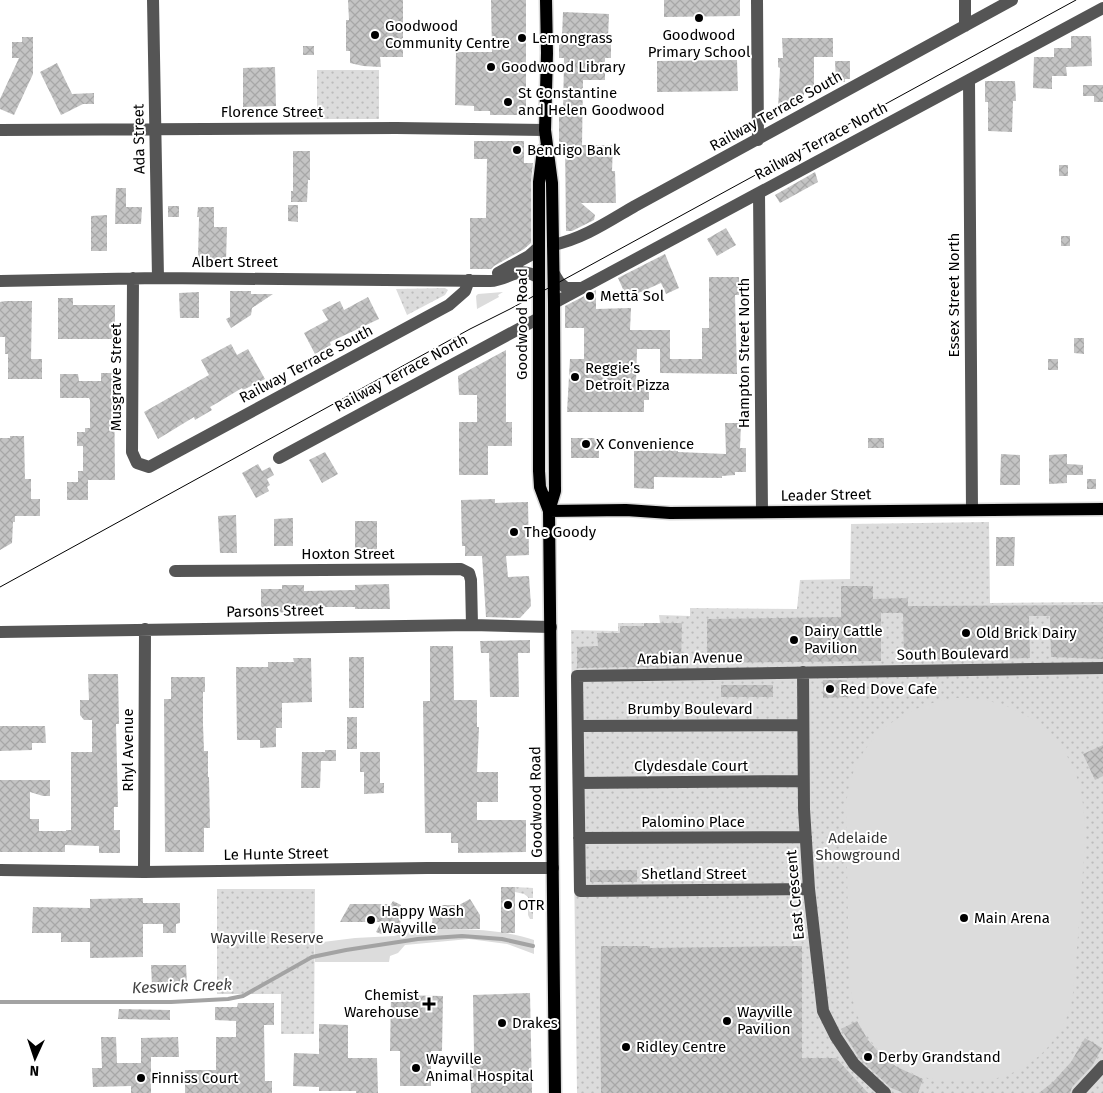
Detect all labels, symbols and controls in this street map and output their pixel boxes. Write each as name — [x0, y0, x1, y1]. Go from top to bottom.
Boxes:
marker: Goodwood Primary School — [693, 12, 705, 24]
place label: Goodwood Community Centre — [385, 17, 510, 52]
place label: Goodwood Primary School — [648, 26, 751, 61]
marker: Goodwood Community Centre — [369, 29, 381, 41]
place label: Lemongrass — [532, 29, 613, 47]
marker: Lemongrass — [516, 32, 528, 44]
place label: Goodwood Library — [501, 58, 626, 76]
marker: Goodwood Library — [485, 61, 497, 73]
street label: Railway Terrace South — [707, 67, 845, 155]
place label: St Constantine and Helen Goodwood — [518, 84, 665, 119]
marker: St Constantine and Helen Goodwood — [502, 96, 514, 108]
street label: Railway Terrace North — [751, 98, 891, 184]
street label: Ada Street — [129, 103, 149, 174]
street label: Florence Street — [221, 103, 324, 121]
place label: Bendigo Bank — [527, 141, 621, 159]
marker: Bendigo Bank — [511, 144, 523, 156]
street label: Essex Street North — [945, 233, 963, 357]
street label: Albert Street — [192, 253, 279, 271]
street label: Goodwood Road — [513, 268, 531, 380]
street label: Hampton Street North — [735, 278, 753, 428]
place label: Mettā Sol — [600, 287, 665, 305]
marker: Mettā Sol — [584, 290, 596, 302]
street label: Railway Terrace South — [236, 321, 376, 407]
street label: Musgrave Street — [107, 322, 125, 431]
street label: Railway Terrace North — [331, 330, 471, 416]
place label: Reggie’s Detroit Pizza — [585, 359, 670, 394]
marker: Reggie’s Detroit Pizza — [569, 371, 581, 383]
place label: X Convenience — [596, 435, 694, 453]
marker: X Convenience — [580, 438, 592, 450]
street label: Leader Street — [780, 485, 872, 505]
place label: The Goody — [524, 523, 597, 541]
marker: The Goody — [508, 526, 520, 538]
street label: Hoxton Street — [301, 545, 395, 563]
street label: Parsons Street — [226, 601, 325, 621]
place label: Dairy Cattle Pavilion — [804, 622, 883, 657]
place label: Old Brick Dairy — [976, 624, 1077, 642]
marker: Old Brick Dairy — [960, 627, 972, 639]
marker: Dairy Cattle Pavilion — [788, 634, 800, 646]
street label: South Boulevard — [897, 644, 1009, 664]
street label: Arabian Avenue — [637, 648, 743, 668]
place label: Red Dove Cafe — [840, 680, 937, 698]
marker: Red Dove Cafe — [824, 683, 836, 695]
street label: Brumby Boulevard — [627, 700, 753, 718]
street label: Rhyl Avenue — [119, 708, 137, 792]
street label: Goodwood Road — [526, 746, 546, 858]
street label: Clydesdale Court — [634, 757, 749, 775]
street label: Palomino Place — [641, 813, 745, 831]
park label: Adelaide Showground — [816, 829, 900, 864]
street label: Le Hunte Street — [223, 844, 329, 864]
street label: East Crescent — [782, 849, 808, 941]
street label: Shetland Street — [641, 865, 747, 883]
place label: OTR — [518, 896, 545, 914]
marker: OTR — [502, 899, 514, 911]
place label: Happy Wash Wayville — [381, 902, 464, 937]
place label: Main Arena — [974, 909, 1050, 927]
marker: Main Arena — [958, 912, 970, 924]
marker: Happy Wash Wayville — [365, 914, 377, 926]
park label: Wayville Reserve — [210, 929, 324, 947]
water label: Keswick Creek — [132, 975, 233, 997]
place label: Chemist Warehouse — [344, 986, 420, 1021]
marker: Chemist Warehouse — [423, 998, 435, 1010]
place label: Wayville Pavilion — [737, 1003, 793, 1038]
place label: Drakes — [512, 1014, 558, 1032]
marker: Wayville Pavilion — [721, 1015, 733, 1027]
marker: Drakes — [496, 1017, 508, 1029]
north arrow — [10, 1033, 60, 1083]
place label: Ridley Centre — [636, 1038, 726, 1056]
marker: Ridley Centre — [620, 1041, 632, 1053]
place label: Derby Grandstand — [878, 1048, 1001, 1066]
place label: Wayville Animal Hospital — [426, 1050, 534, 1085]
marker: Derby Grandstand — [862, 1051, 874, 1063]
text: N — [29, 1062, 39, 1079]
marker: Wayville Animal Hospital — [410, 1062, 422, 1074]
place label: Finniss Court — [151, 1069, 239, 1087]
marker: Finniss Court — [135, 1072, 147, 1084]

